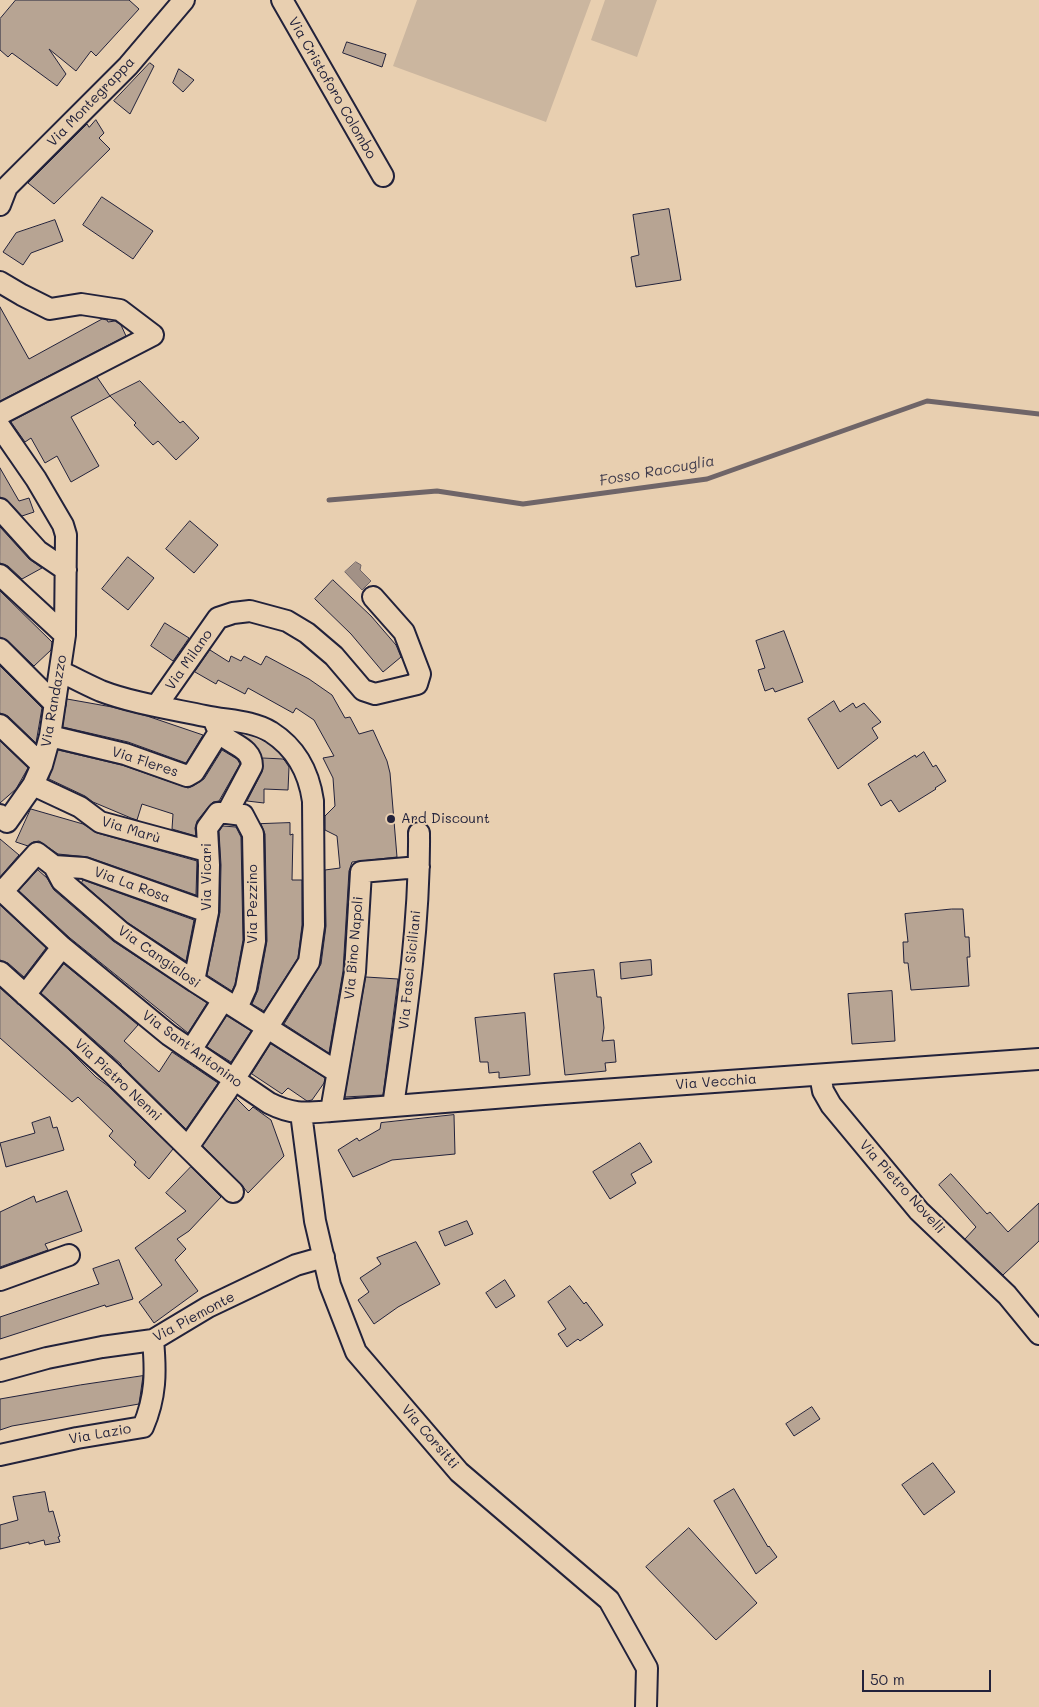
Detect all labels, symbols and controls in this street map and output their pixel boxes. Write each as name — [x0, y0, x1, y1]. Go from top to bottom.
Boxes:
street label: Via Cristoforo Colombo — [284, 14, 380, 162]
street label: Via Montegrappa — [44, 54, 138, 150]
water label: Fosso Raccuglia — [598, 452, 716, 490]
street label: Via Milano — [162, 626, 216, 694]
street label: Via Randazzo — [38, 654, 70, 748]
street label: Via Fleres — [110, 743, 180, 781]
place label: Ard Discount — [401, 811, 490, 827]
street label: Via Marù — [99, 813, 163, 847]
marker: Ard Discount — [385, 813, 397, 825]
street label: Via Vicari — [199, 843, 215, 911]
street label: Via La Rosa — [92, 863, 172, 907]
street label: Via Pezzino — [245, 864, 261, 944]
street label: Via Bino Napoli — [341, 896, 367, 1000]
street label: Via Fasci Siciliani — [395, 909, 425, 1031]
street label: Via Cangialosi — [114, 922, 204, 992]
street label: Via Sant'Antonino — [138, 1007, 246, 1091]
street label: Via Pietro Nenni — [71, 1035, 165, 1125]
street label: Via Vecchia — [675, 1071, 757, 1093]
street label: Via Pietro Novelli — [856, 1137, 948, 1237]
street label: Via Piemonte — [150, 1288, 238, 1346]
street label: Via Corsitti — [398, 1401, 462, 1473]
street label: Via Lazio — [68, 1420, 132, 1448]
scale bar — [864, 1660, 993, 1692]
text: 50 m — [870, 1669, 905, 1689]

